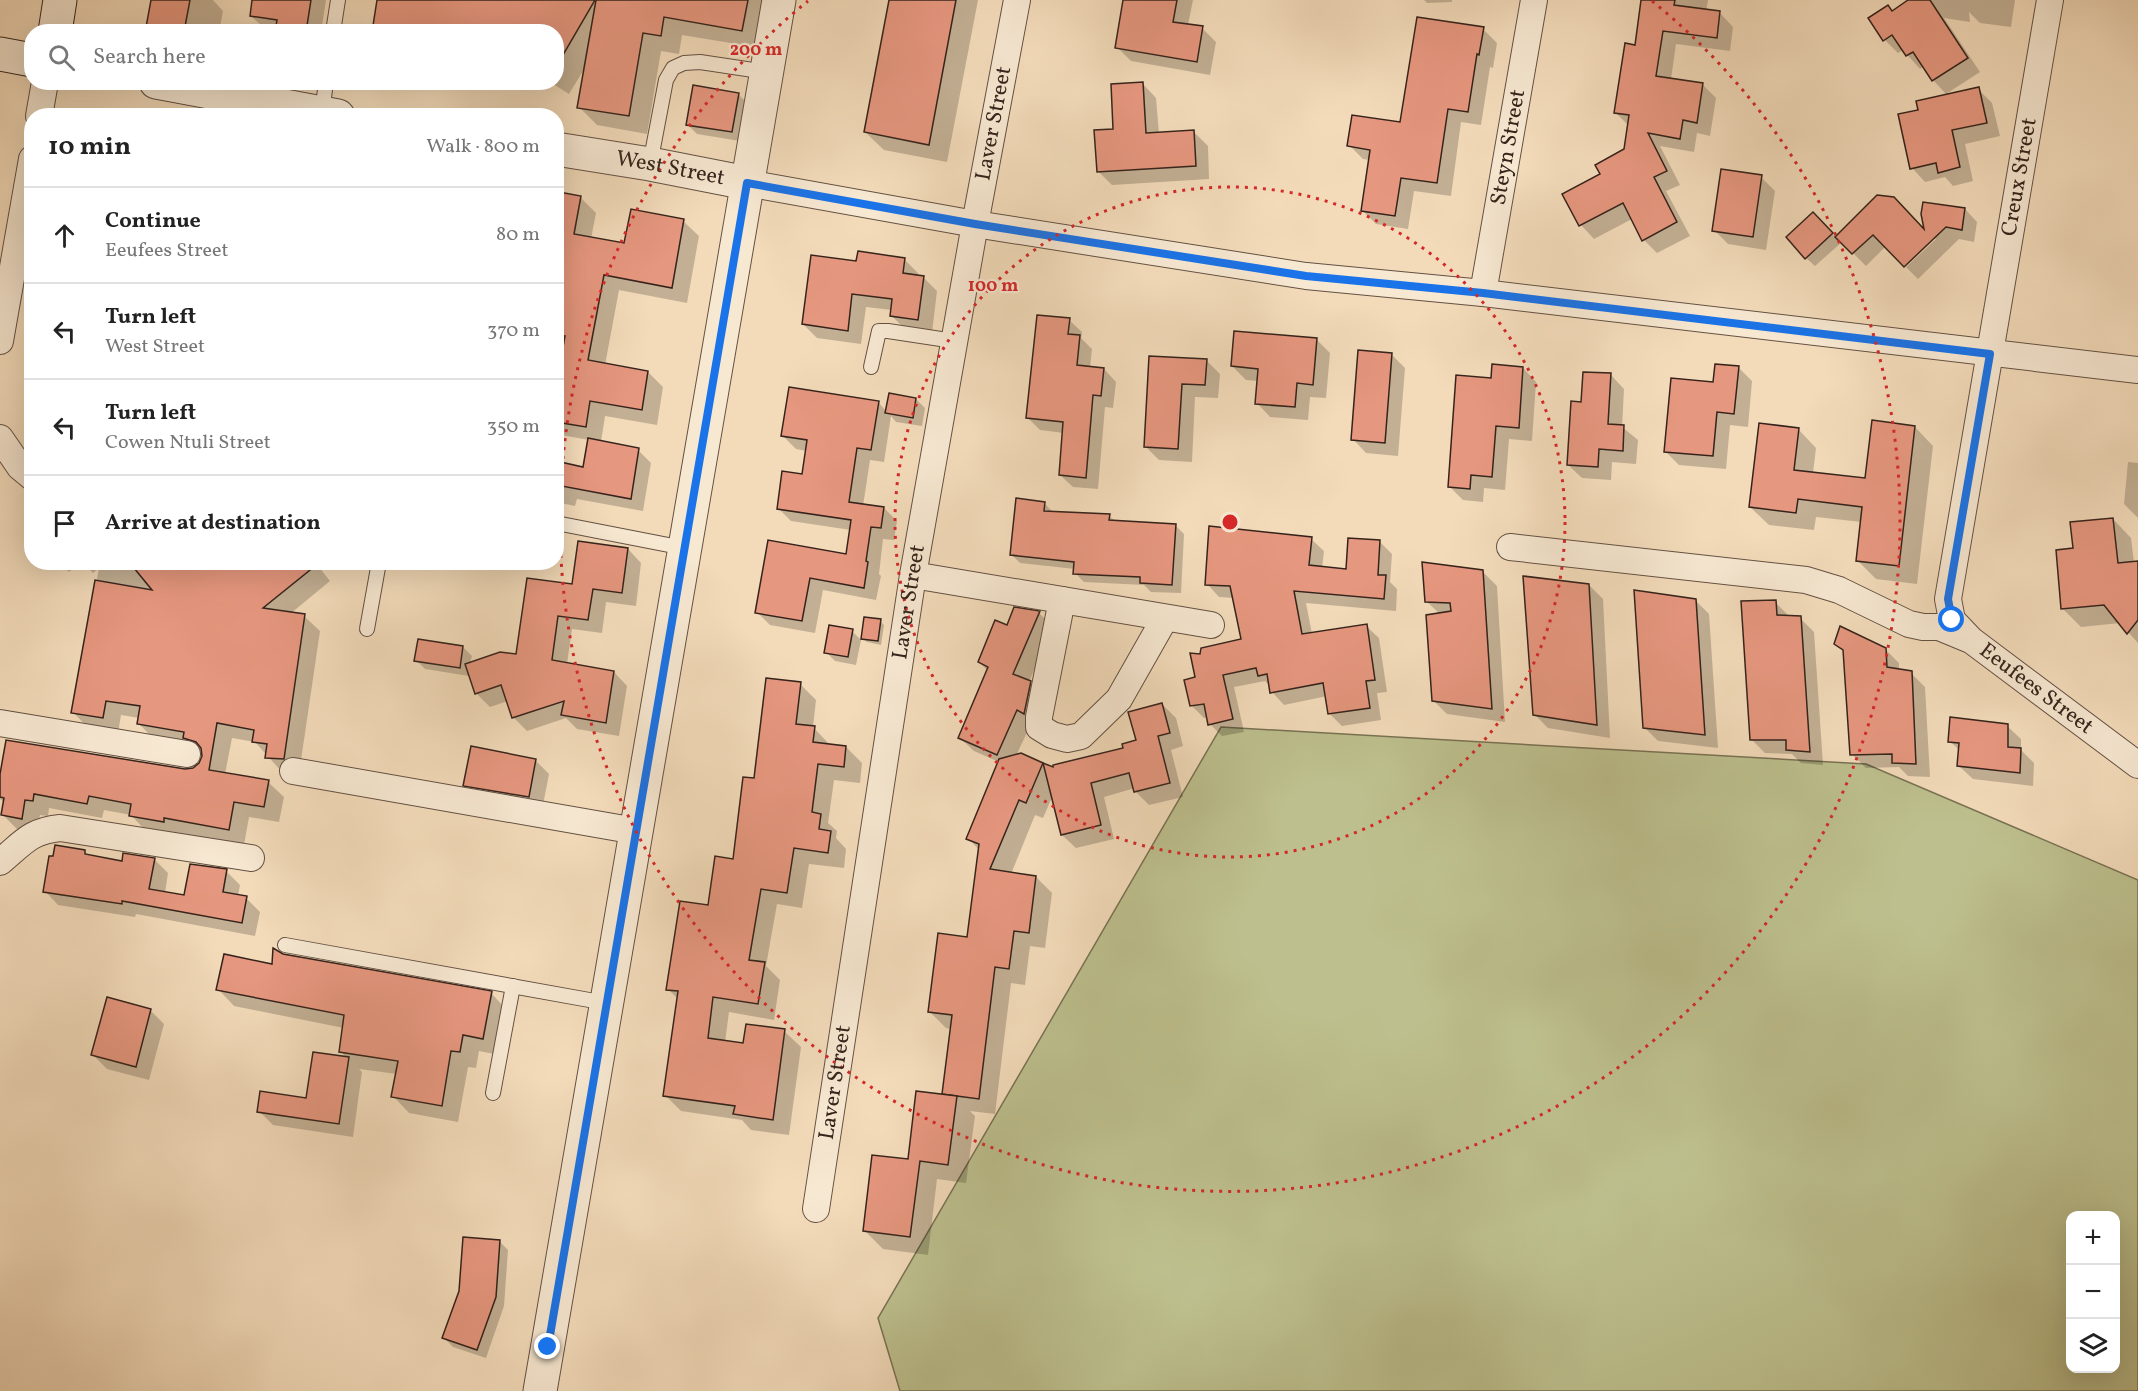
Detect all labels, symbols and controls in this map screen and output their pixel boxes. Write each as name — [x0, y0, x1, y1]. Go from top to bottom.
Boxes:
search box — [24, 24, 564, 90]
text: 200 m — [730, 38, 782, 63]
icon: search — [45, 41, 78, 74]
text: Search here — [93, 42, 206, 73]
street label: Laver Street — [968, 64, 1020, 183]
street label: Steyn Street — [1483, 87, 1534, 208]
street label: Creux Street — [1994, 115, 2046, 239]
text: 10 min — [48, 129, 131, 165]
text: Walk · 800 m — [426, 133, 540, 161]
street label: West Street — [614, 143, 728, 194]
text: Continue — [105, 206, 201, 237]
icon: ahead — [48, 219, 81, 252]
text: 80 m — [496, 221, 540, 249]
text: Eeufees Street — [105, 237, 229, 265]
text: 100 m — [968, 274, 1018, 299]
text: Turn left — [105, 302, 196, 333]
icon: left — [48, 315, 81, 348]
text: 370 m — [487, 317, 540, 345]
text: West Street — [105, 333, 205, 361]
text: Turn left — [105, 398, 196, 429]
icon: left — [48, 411, 81, 444]
text: 350 m — [487, 413, 540, 441]
text: Cowen Ntuli Street — [105, 429, 271, 457]
icon: arrive — [48, 507, 81, 540]
text: Arrive at destination — [105, 508, 321, 539]
centre of rings — [1220, 512, 1240, 532]
street label: Laver Street — [885, 542, 934, 662]
route start — [1938, 606, 1964, 632]
street label: Eeufees Street — [1972, 636, 2100, 742]
street label: Laver Street — [811, 1023, 859, 1142]
map controls — [2066, 1211, 2120, 1373]
button: + — [2066, 1211, 2120, 1265]
button: − — [2066, 1265, 2120, 1319]
button: layers — [2066, 1319, 2120, 1373]
route end — [534, 1333, 560, 1359]

